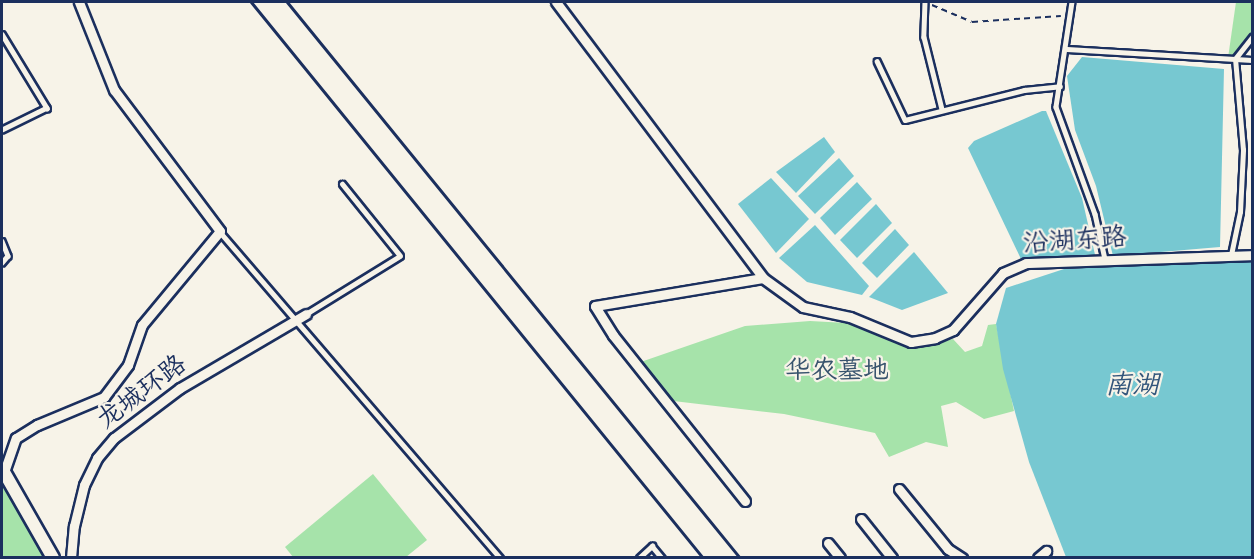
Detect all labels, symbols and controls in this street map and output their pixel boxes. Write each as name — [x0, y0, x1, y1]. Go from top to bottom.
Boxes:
street label: 沿湖东路 — [1022, 224, 1128, 262]
street label: 龙城环路 — [92, 350, 194, 438]
park label: 华农墓地 — [785, 357, 889, 389]
water label: 南湖 — [1105, 371, 1159, 403]

